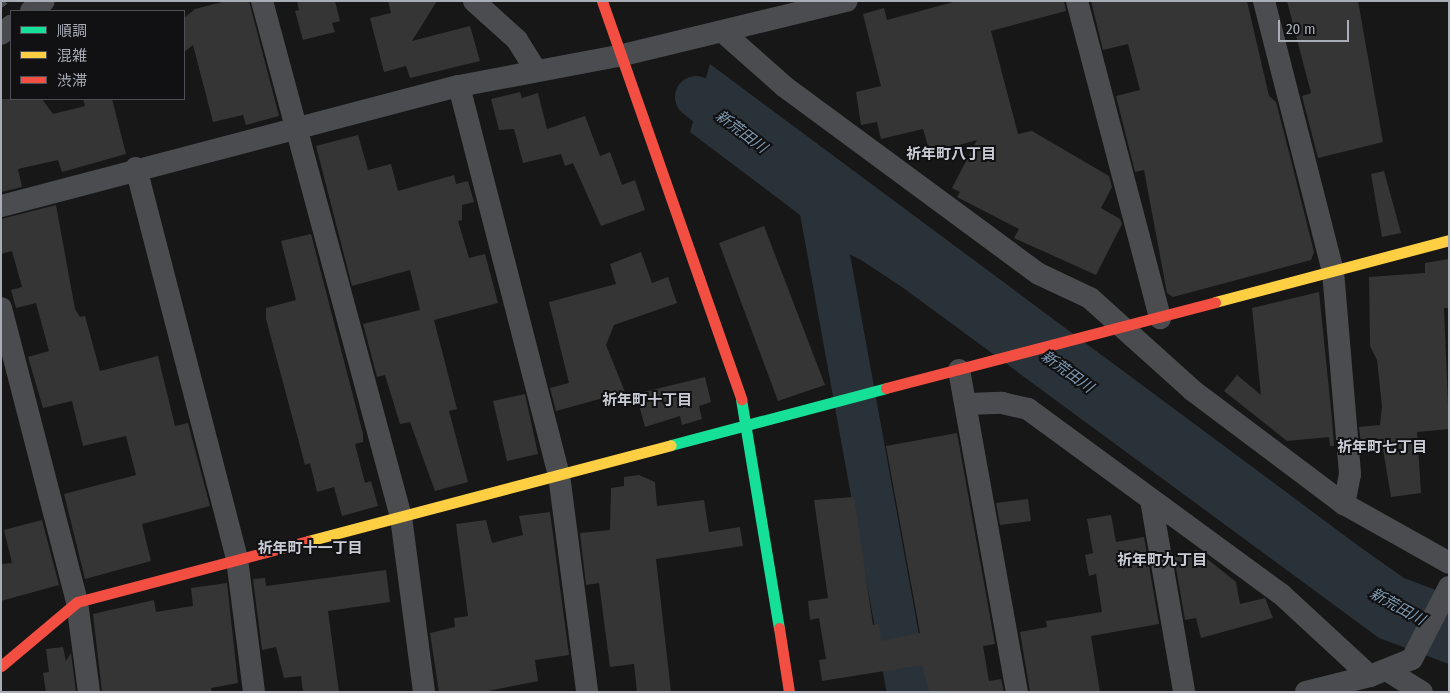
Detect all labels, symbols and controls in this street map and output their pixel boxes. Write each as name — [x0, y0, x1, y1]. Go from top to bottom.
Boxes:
legend — [10, 10, 185, 100]
scale bar — [1280, 10, 1351, 42]
text: 20 m — [1286, 20, 1316, 38]
text: 順調 — [57, 22, 87, 40]
text: 混雑 — [57, 47, 87, 65]
text: 渋滞 — [57, 72, 87, 90]
water label: 新荒田川 — [712, 107, 770, 157]
district label: 祈年町八丁目 — [906, 146, 996, 164]
water label: 新荒田川 — [1037, 347, 1097, 397]
district label: 祈年町十丁目 — [602, 392, 692, 410]
district label: 祈年町七丁目 — [1337, 439, 1427, 457]
district label: 祈年町十一丁目 — [258, 540, 362, 558]
district label: 祈年町九丁目 — [1117, 552, 1207, 570]
water label: 新荒田川 — [1366, 585, 1428, 629]

